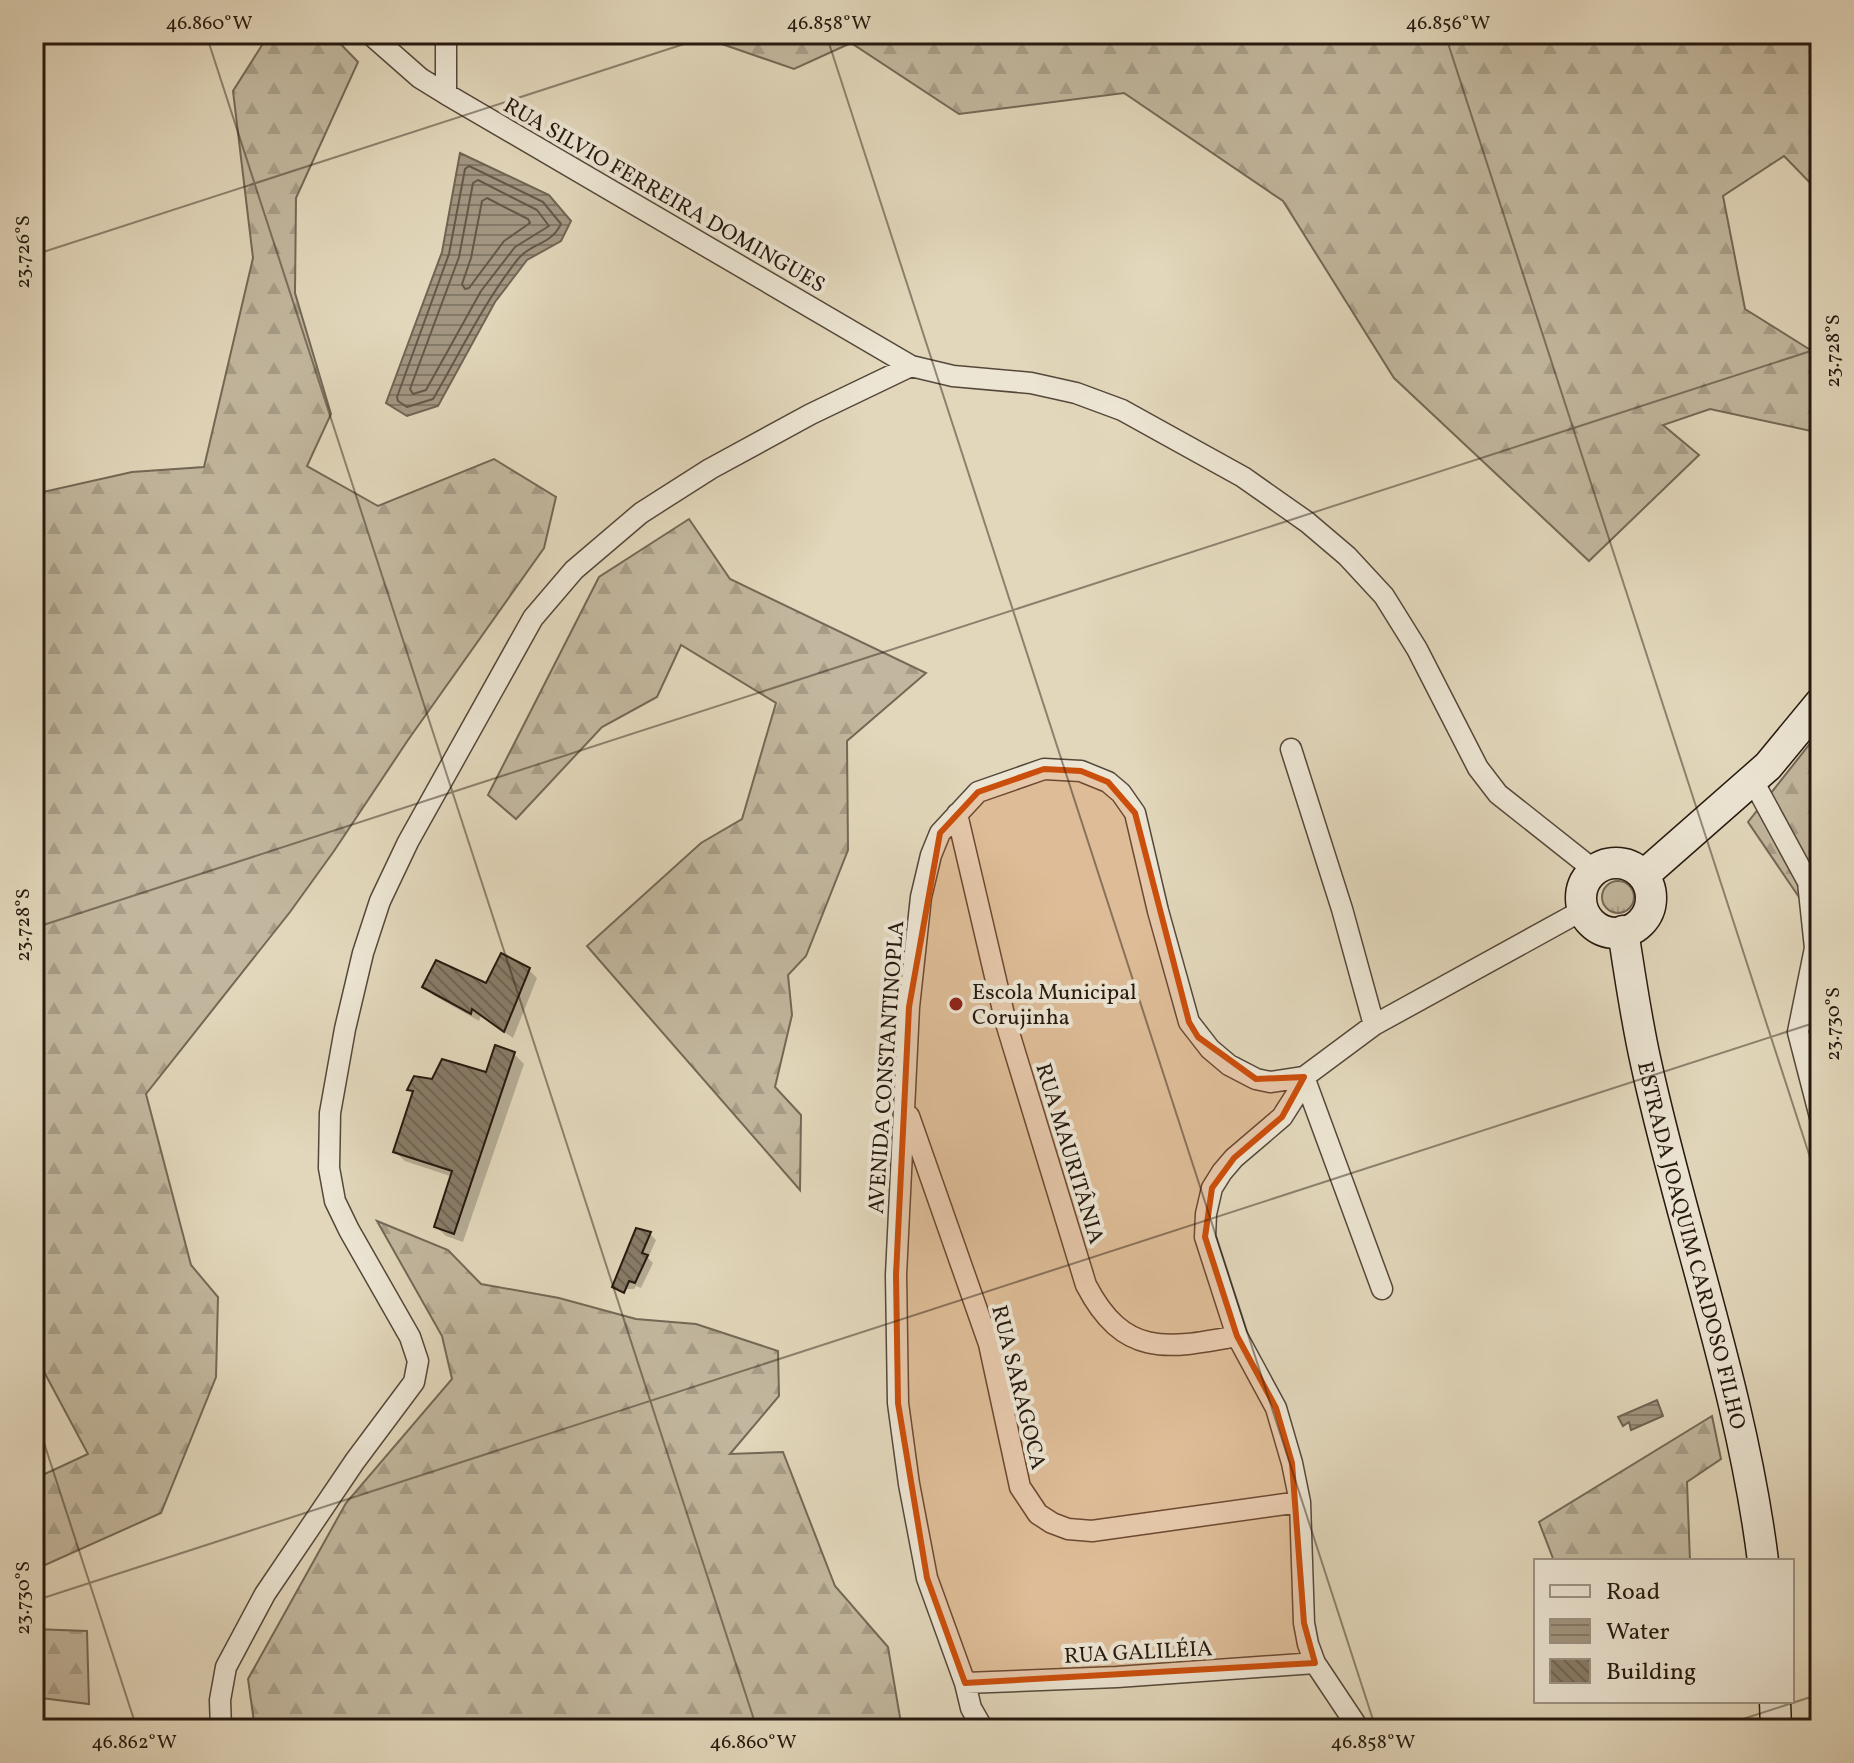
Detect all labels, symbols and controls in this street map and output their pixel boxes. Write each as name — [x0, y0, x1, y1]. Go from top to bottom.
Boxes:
text: 46.860°W — [165, 10, 253, 38]
text: 46.858°W — [787, 10, 871, 38]
text: 46.856°W — [1406, 10, 1490, 38]
street label: RUA SILVIO FERREIRA DOMINGUES — [497, 91, 830, 301]
text: 23.726°S — [10, 215, 38, 289]
text: 23.728°S — [1820, 314, 1848, 388]
text: 23.728°S — [10, 888, 38, 962]
street label: AVENIDA CONSTANTINOPLA — [862, 919, 913, 1215]
place label: Escola Municipal Corujinha — [972, 978, 1137, 1034]
text: 23.730°S — [1820, 987, 1848, 1061]
marker: Escola Municipal Corujinha — [947, 995, 965, 1013]
street label: ESTRADA JOAQUIM CARDOSO FILHO — [1628, 1059, 1752, 1433]
street label: RUA MAURITÂNIA — [1026, 1060, 1111, 1248]
street label: RUA SARAGOCA — [982, 1302, 1053, 1473]
legend — [1534, 1559, 1794, 1703]
text: 23.730°S — [10, 1561, 38, 1635]
text: Road — [1606, 1576, 1660, 1610]
text: Water — [1606, 1616, 1670, 1650]
street label: RUA GALILÉIA — [1063, 1634, 1213, 1673]
text: Building — [1606, 1656, 1696, 1690]
text: 46.862°W — [91, 1729, 177, 1757]
text: 46.860°W — [709, 1729, 797, 1757]
text: 46.858°W — [1331, 1729, 1415, 1757]

